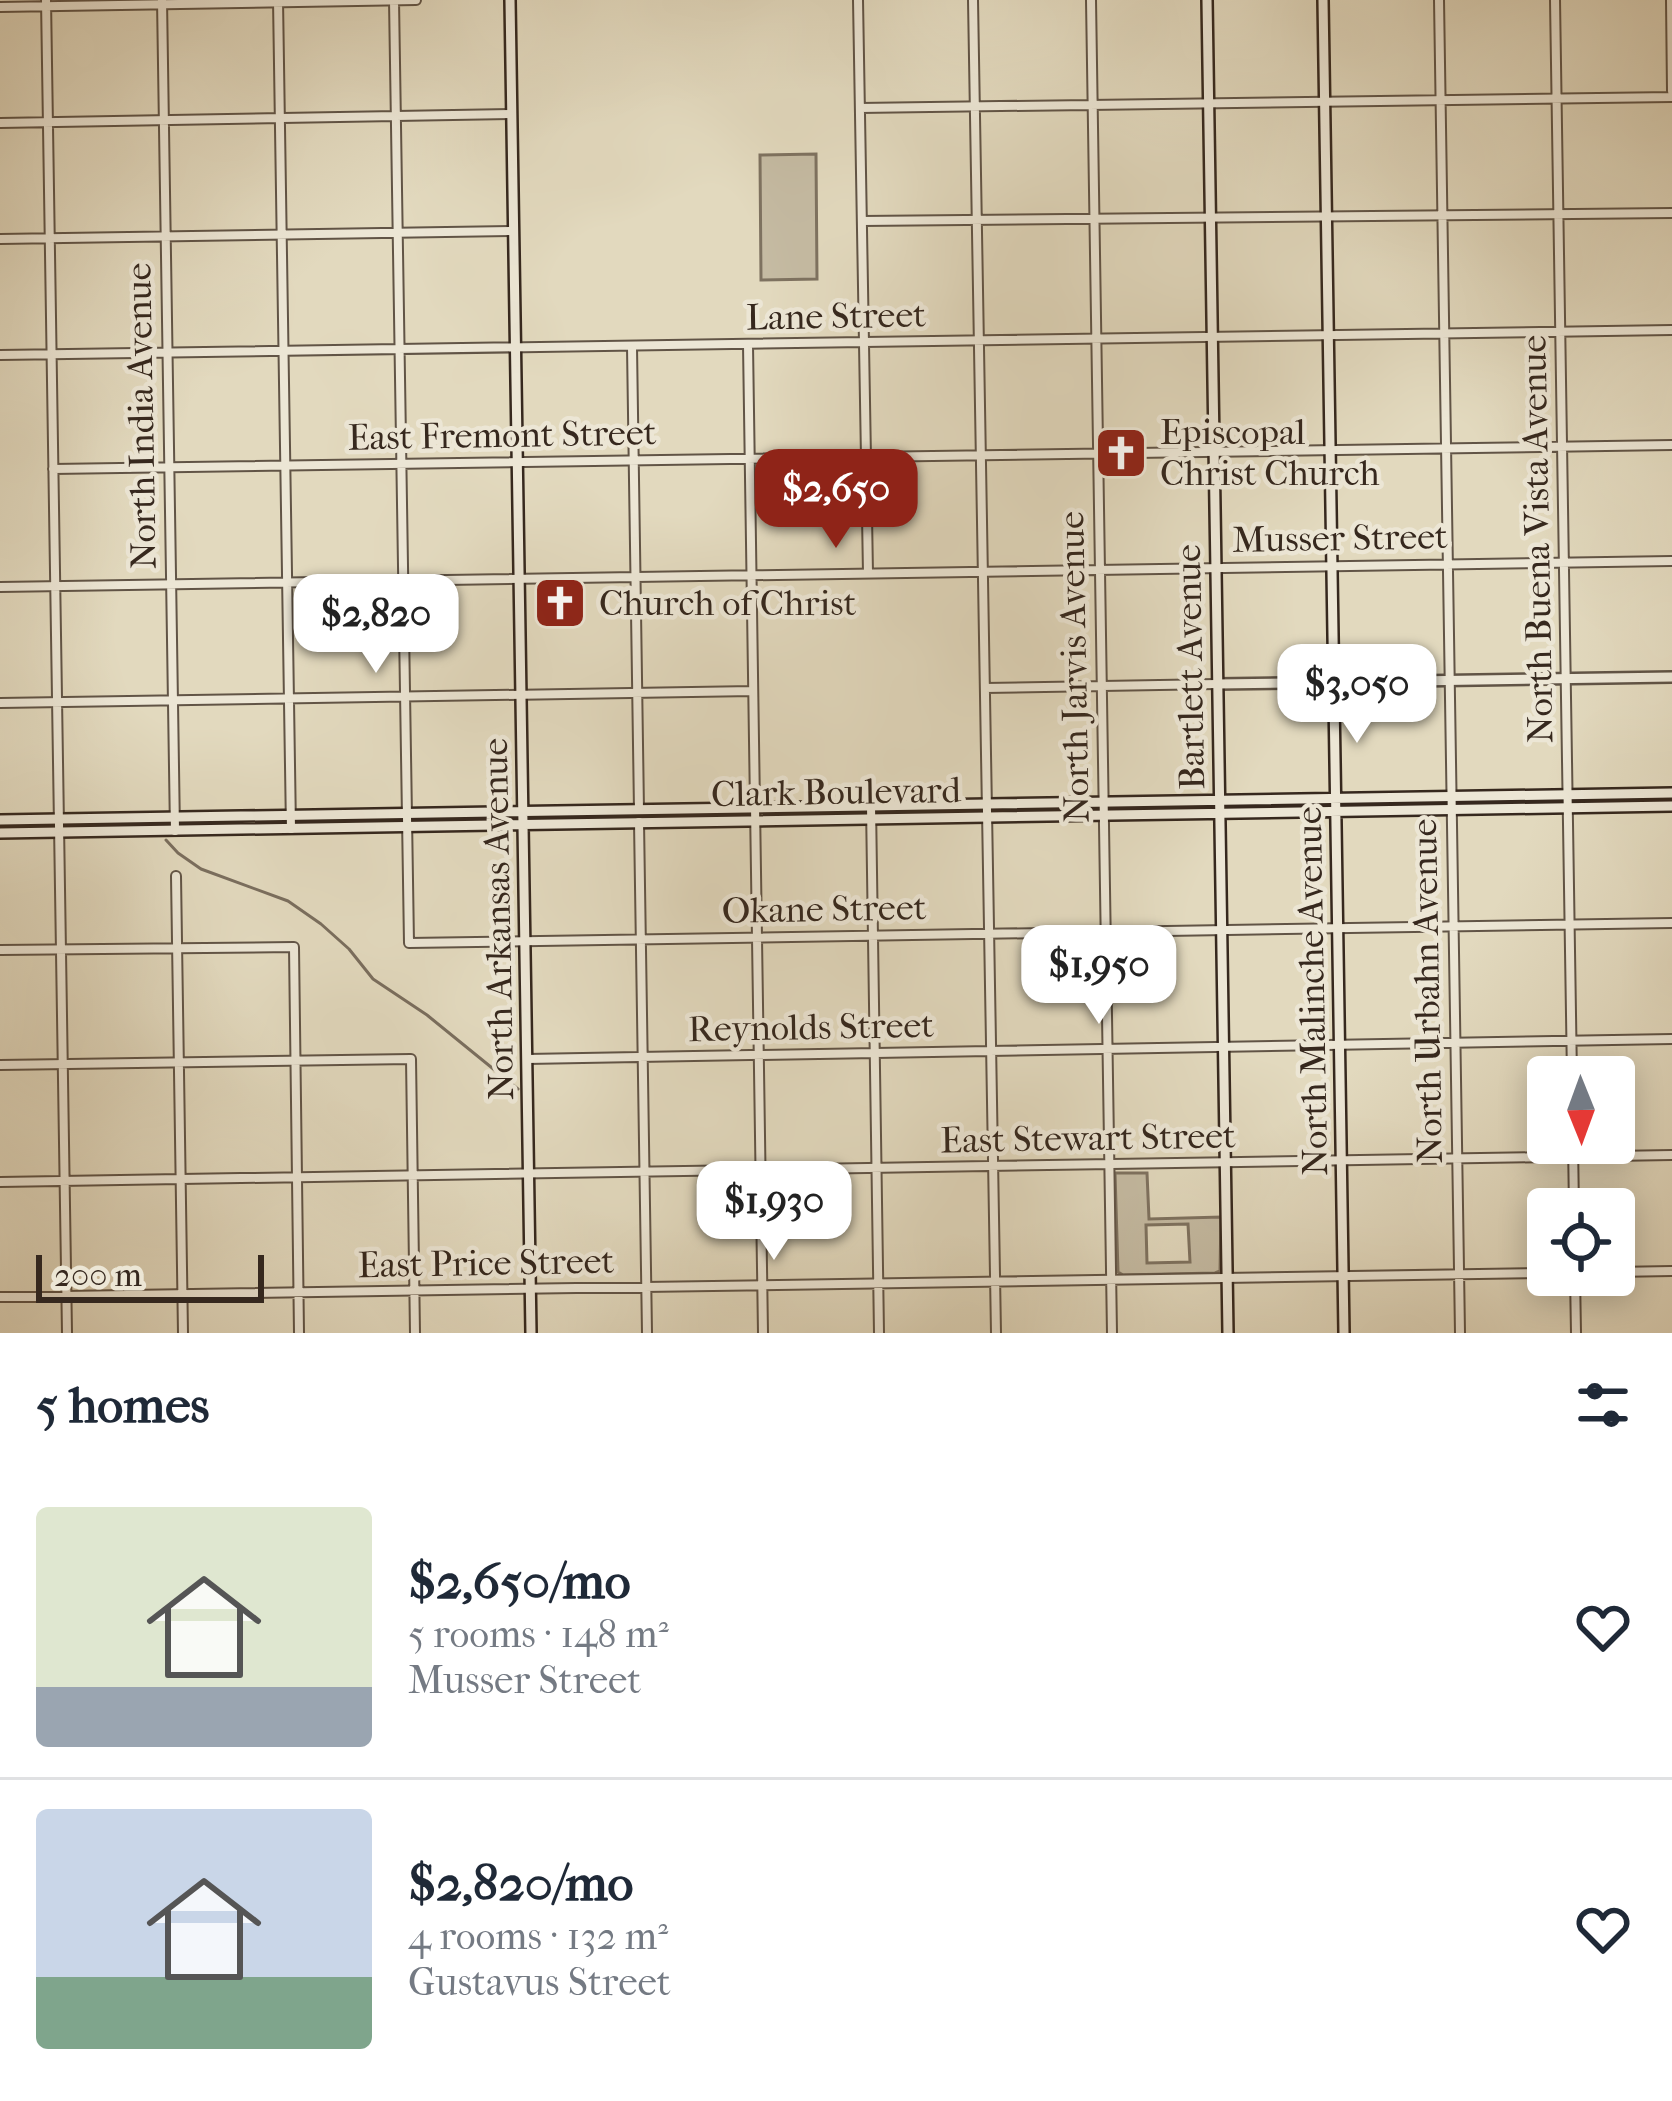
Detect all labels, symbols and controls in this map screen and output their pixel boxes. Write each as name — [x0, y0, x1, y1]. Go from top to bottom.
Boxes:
street label: North India Avenue — [117, 262, 165, 570]
street label: Lane Street — [746, 293, 926, 339]
street label: North Buena Vista Avenue — [1512, 335, 1562, 743]
street label: East Fremont Street — [347, 411, 657, 459]
place label: Episcopal Christ Church — [1160, 411, 1380, 494]
church icon: Episcopal Christ Church — [1093, 425, 1149, 481]
pin: $2,650 — [738, 449, 934, 551]
text: $2,650 — [782, 465, 890, 511]
street label: North Jarvis Avenue — [1050, 511, 1098, 823]
street label: Musser Street — [1232, 515, 1448, 561]
street label: Bartlett Avenue — [1167, 544, 1213, 790]
pin: $2,820 — [278, 574, 474, 676]
church icon: Church of Christ — [532, 575, 588, 631]
place label: Church of Christ — [599, 582, 856, 624]
text: $2,820 — [321, 590, 431, 636]
pin: $3,050 — [1259, 644, 1455, 746]
text: $3,050 — [1304, 660, 1410, 706]
street label: North Arkansas Avenue — [474, 737, 522, 1101]
street label: Clark Boulevard — [711, 769, 962, 815]
street label: North Malinche Avenue — [1288, 806, 1336, 1176]
street label: North Urbahn Avenue — [1403, 818, 1451, 1164]
street label: Okane Street — [721, 886, 927, 932]
pin: $1,950 — [1001, 925, 1197, 1027]
text: $1,950 — [1048, 941, 1150, 987]
street label: Reynolds Street — [688, 1004, 934, 1050]
north arrow — [1527, 1056, 1635, 1164]
map controls — [1527, 1056, 1635, 1296]
street label: East Stewart Street — [940, 1114, 1236, 1162]
pin: $1,930 — [676, 1161, 872, 1263]
text: $1,930 — [724, 1177, 824, 1223]
button: locate — [1527, 1188, 1635, 1296]
street label: East Price Street — [358, 1240, 615, 1286]
scale bar — [36, 1249, 264, 1302]
text: 200 m — [54, 1256, 142, 1295]
icon: filters — [1570, 1372, 1636, 1438]
text: 5 homes — [36, 1375, 209, 1435]
text: $2,650/mo — [408, 1551, 631, 1611]
icon: home — [132, 1555, 276, 1699]
icon: heart — [1570, 1594, 1636, 1660]
text: 5 rooms · 148 m² — [408, 1611, 669, 1657]
text: Musser Street — [408, 1657, 641, 1703]
text: $2,820/mo — [408, 1853, 633, 1913]
icon: home — [132, 1857, 276, 2001]
icon: heart — [1570, 1896, 1636, 1962]
text: 4 rooms · 132 m² — [408, 1913, 668, 1959]
text: Gustavus Street — [408, 1959, 671, 2005]

